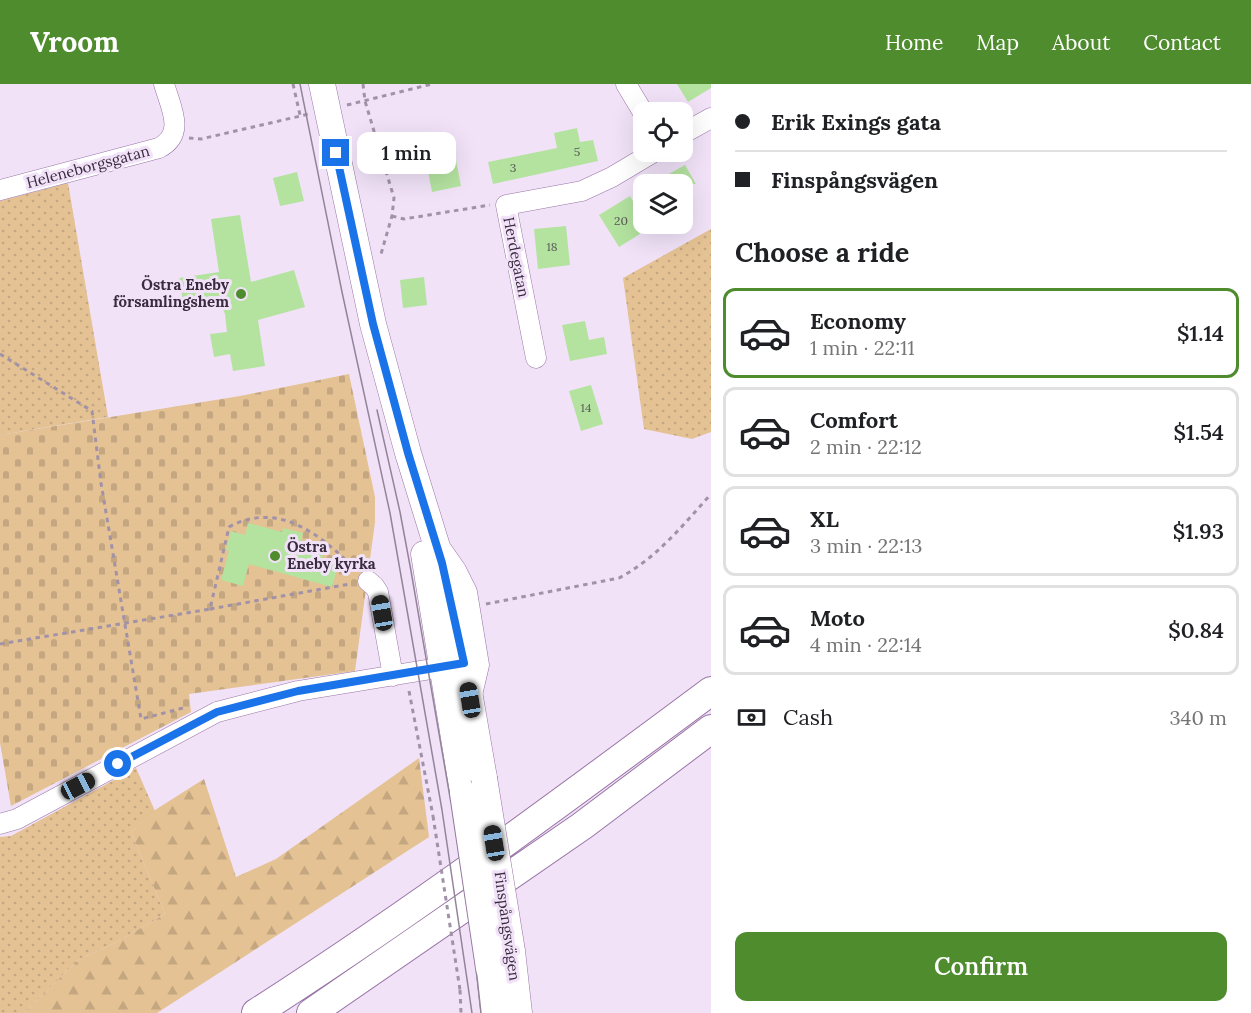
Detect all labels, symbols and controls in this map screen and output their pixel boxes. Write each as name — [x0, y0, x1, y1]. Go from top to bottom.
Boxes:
text: Vroom — [30, 24, 119, 60]
text: Home — [885, 29, 943, 56]
text: Map — [976, 29, 1019, 56]
text: About — [1052, 29, 1110, 56]
text: Contact — [1143, 29, 1221, 56]
map controls — [633, 102, 693, 234]
button: locate — [633, 102, 693, 162]
text: Erik Exings gata — [771, 108, 941, 136]
callout: 1 min — [357, 132, 456, 174]
route end — [322, 139, 349, 166]
text: 1 min — [381, 140, 432, 165]
street label: Heleneborgsgatan — [24, 141, 152, 192]
house number: 5 — [574, 144, 580, 159]
house number: 3 — [510, 160, 517, 175]
text: Finspångsvägen — [771, 166, 938, 194]
button: layers — [633, 174, 693, 234]
house number: 20 — [614, 213, 628, 228]
street label: Herdegatan — [499, 215, 534, 299]
text: Choose a ride — [735, 235, 909, 269]
house number: 18 — [546, 239, 558, 254]
place label: Östra Eneby församlingshem — [113, 275, 230, 311]
marker: Östra Eneby församlingshem — [234, 287, 248, 301]
icon: car — [738, 306, 792, 360]
text: Economy — [810, 307, 906, 335]
text: $1.14 — [1177, 319, 1224, 347]
text: 1 min · 22:11 — [810, 335, 915, 360]
house number: 14 — [581, 400, 592, 415]
icon: car — [738, 405, 792, 459]
text: Comfort — [810, 406, 898, 434]
text: $1.54 — [1174, 418, 1224, 446]
text: 2 min · 22:12 — [810, 434, 922, 459]
icon: car — [738, 504, 792, 558]
text: XL — [810, 505, 839, 533]
text: $1.93 — [1173, 517, 1224, 545]
text: 3 min · 22:13 — [810, 533, 922, 558]
place label: Östra Eneby kyrka — [287, 537, 376, 573]
marker: Östra Eneby kyrka — [268, 549, 282, 563]
car — [370, 594, 394, 632]
icon: car — [738, 603, 792, 657]
text: Moto — [810, 604, 865, 632]
text: $0.84 — [1168, 616, 1224, 644]
text: 4 min · 22:14 — [810, 632, 922, 657]
car — [458, 681, 482, 719]
icon: cash — [735, 701, 768, 734]
text: Cash — [783, 703, 833, 731]
text: 340 m — [1169, 705, 1227, 730]
route start — [104, 750, 131, 777]
car — [58, 770, 98, 802]
car — [482, 824, 506, 862]
street label: Finspångsvägen — [490, 870, 525, 982]
button: Confirm — [735, 932, 1227, 1001]

